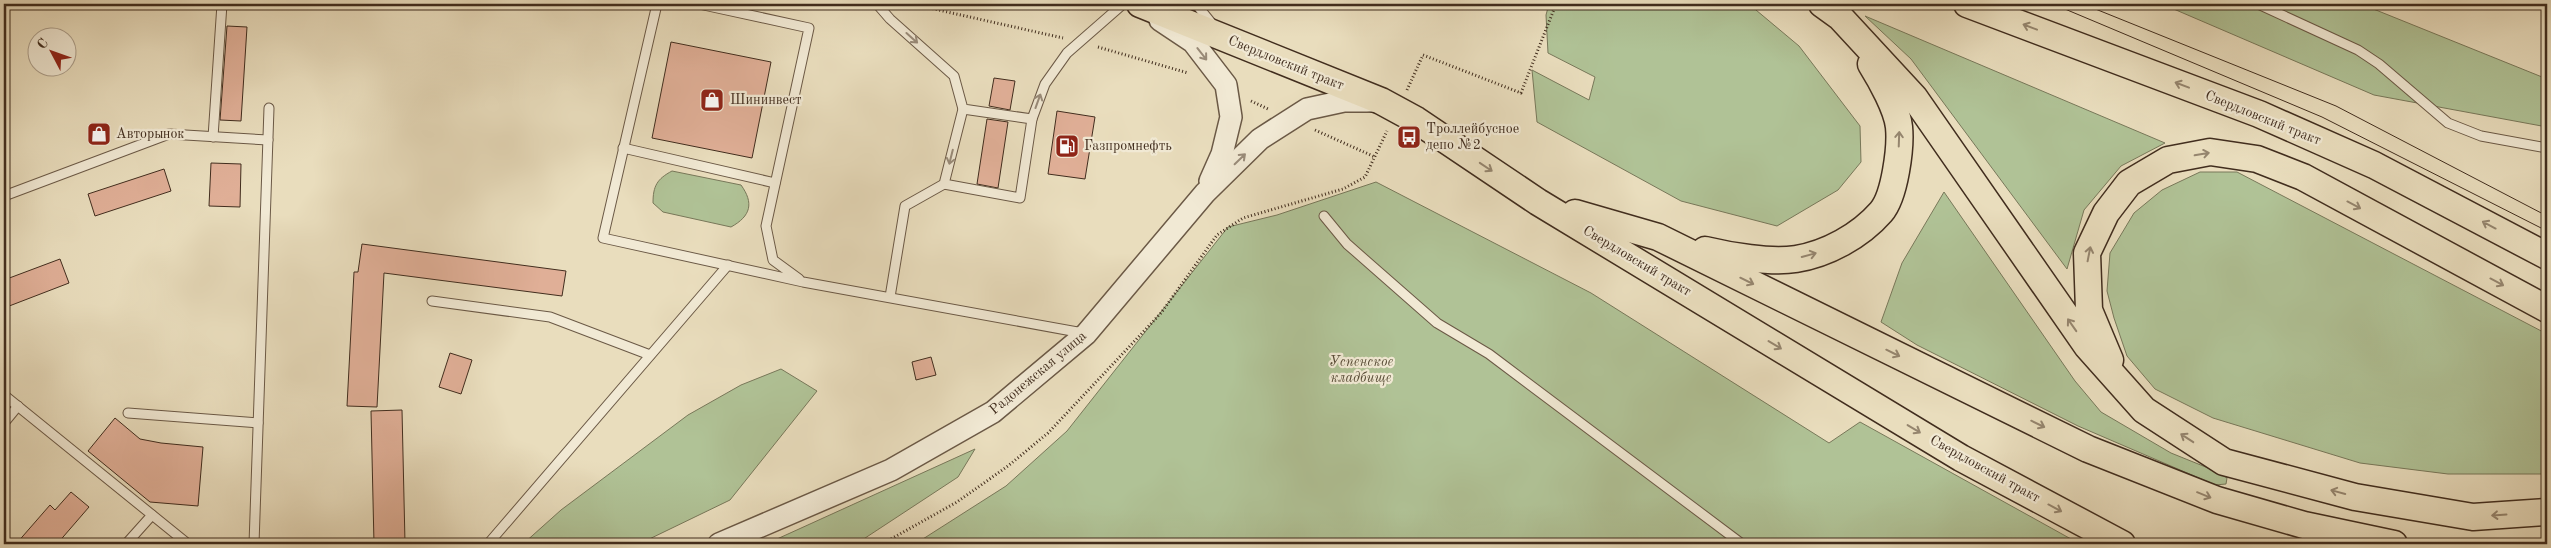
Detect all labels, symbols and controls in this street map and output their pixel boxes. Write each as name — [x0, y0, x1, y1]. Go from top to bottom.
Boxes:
one-way arrow — [2023, 22, 2038, 32]
north arrow — [28, 28, 78, 78]
one-way arrow — [905, 32, 918, 44]
street label: Свердловский тракт — [1226, 33, 1346, 93]
text: С — [35, 36, 51, 52]
one-way arrow — [1197, 47, 1207, 61]
one-way arrow — [2175, 80, 2190, 89]
shop icon: Шининвест — [699, 87, 725, 113]
street label: Свердловский тракт — [2203, 88, 2323, 148]
place label: Шининвест — [730, 93, 802, 107]
one-way arrow — [1034, 94, 1043, 110]
shop icon: Авторынок — [86, 121, 112, 147]
place label: Троллейбусное депо №2 — [1426, 122, 1519, 152]
bus stop icon: Троллейбусное депо №2 — [1396, 124, 1422, 150]
place label: Авторынок — [116, 127, 184, 141]
one-way arrow — [1894, 131, 1903, 147]
fuel station icon: Газпромнефть — [1054, 133, 1080, 159]
place label: Газпромнефть — [1084, 139, 1172, 154]
one-way arrow — [946, 148, 955, 164]
one-way arrow — [2194, 148, 2210, 158]
one-way arrow — [1233, 153, 1246, 165]
one-way arrow — [1479, 161, 1493, 172]
one-way arrow — [2346, 200, 2361, 210]
one-way arrow — [2481, 220, 2496, 230]
street label: Свердловский тракт — [1580, 223, 1694, 299]
one-way arrow — [2085, 246, 2094, 262]
one-way arrow — [1800, 250, 1816, 260]
one-way arrow — [1739, 277, 1754, 286]
one-way arrow — [2489, 277, 2504, 287]
one-way arrow — [2067, 318, 2077, 332]
street label: Радонежская улица — [987, 329, 1089, 417]
one-way arrow — [1767, 340, 1781, 350]
one-way arrow — [1885, 349, 1900, 358]
park label: Успенское кладбище — [1329, 355, 1393, 386]
one-way arrow — [2031, 420, 2046, 430]
one-way arrow — [1906, 424, 1920, 434]
street label: Свердловский тракт — [1928, 433, 2043, 505]
one-way arrow — [2180, 433, 2194, 443]
one-way arrow — [2331, 487, 2347, 496]
one-way arrow — [2196, 491, 2211, 500]
one-way arrow — [2048, 504, 2062, 514]
one-way arrow — [2491, 511, 2507, 520]

